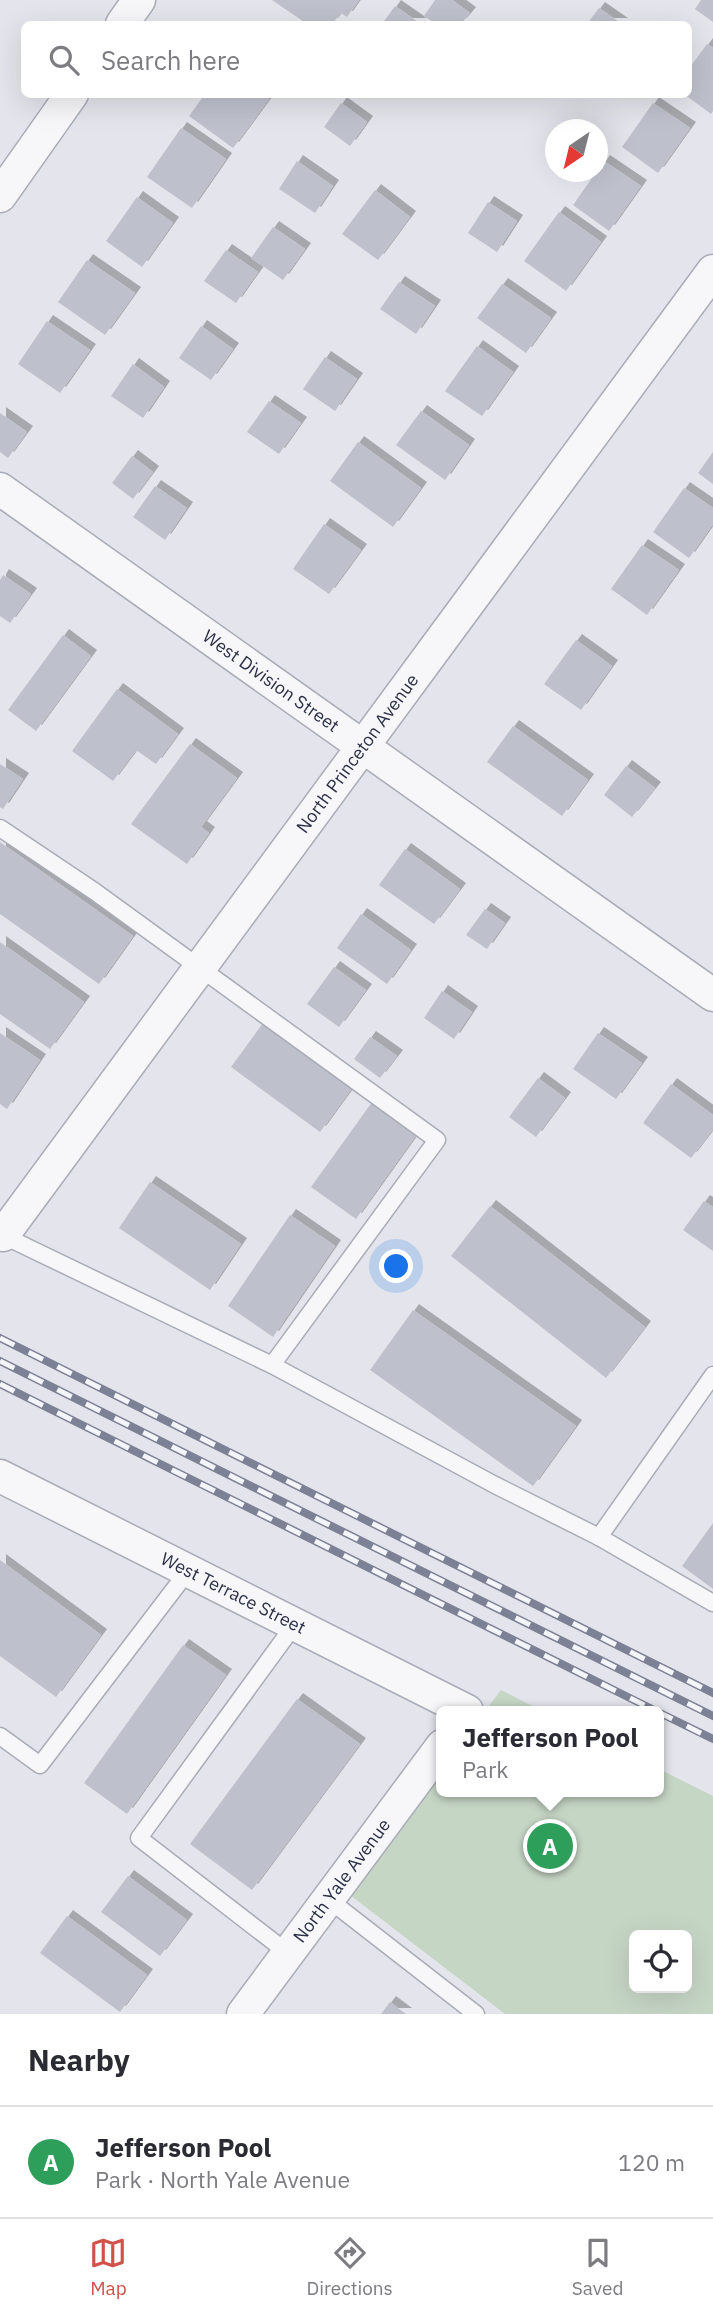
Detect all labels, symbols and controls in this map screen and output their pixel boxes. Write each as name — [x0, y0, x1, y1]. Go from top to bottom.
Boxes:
search box — [21, 21, 692, 98]
icon: search — [45, 41, 83, 79]
text: Search here — [101, 43, 240, 77]
north arrow — [545, 119, 608, 182]
street label: West Division Street — [198, 624, 344, 737]
street label: North Princeton Avenue — [291, 669, 424, 837]
your location — [379, 1249, 413, 1283]
street label: West Terrace Street — [157, 1547, 310, 1639]
popup — [436, 1706, 664, 1797]
text: Jefferson Pool — [462, 1720, 638, 1754]
text: Park — [462, 1754, 508, 1784]
street label: North Yale Avenue — [288, 1814, 395, 1947]
pin: A — [527, 1820, 573, 1872]
map controls — [629, 1930, 692, 1993]
button: locate — [629, 1930, 692, 1993]
text: Nearby — [28, 2040, 130, 2079]
text: Jefferson Pool — [95, 2130, 271, 2164]
text: A — [43, 2147, 59, 2177]
text: 120 m — [618, 2147, 685, 2177]
text: Park · North Yale Avenue — [95, 2164, 350, 2194]
tab: Map — [89, 2234, 127, 2300]
tab: Directions — [306, 2234, 393, 2300]
tab: Saved — [572, 2234, 624, 2300]

